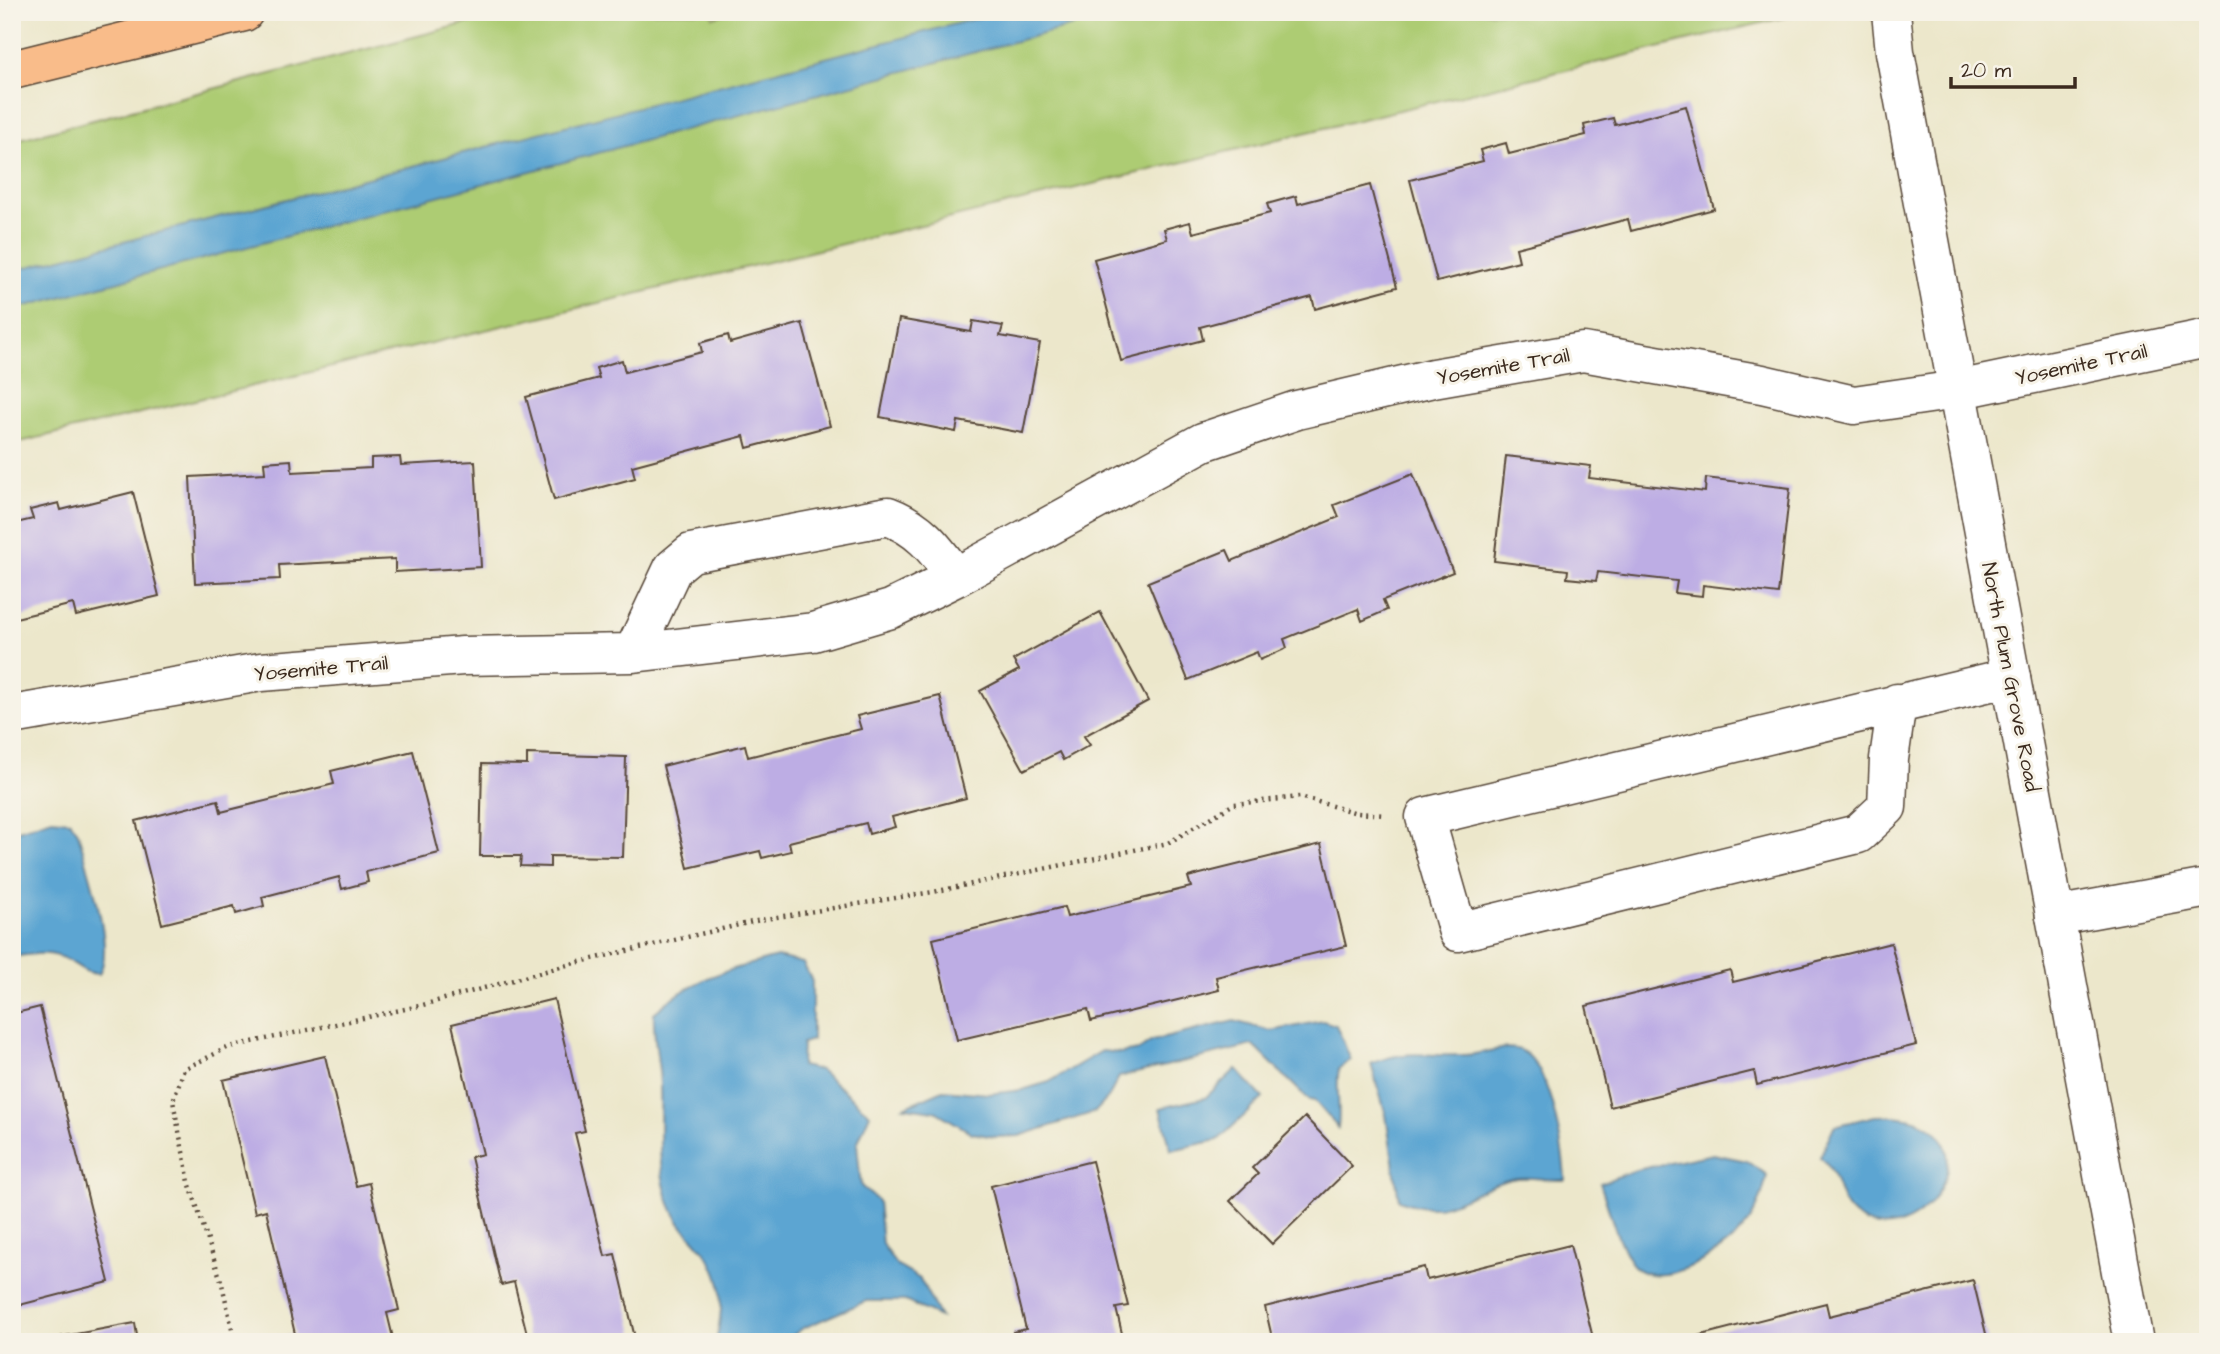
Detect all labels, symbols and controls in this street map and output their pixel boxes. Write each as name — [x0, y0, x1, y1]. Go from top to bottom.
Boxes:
scale bar — [1951, 46, 2075, 90]
text: 20 m — [1961, 56, 2012, 85]
street label: Yosemite Trail — [2012, 336, 2150, 393]
street label: Yosemite Trail — [1434, 341, 1572, 392]
street label: North Plum Grove Road — [1974, 560, 2047, 794]
street label: Yosemite Trail — [253, 648, 389, 689]

